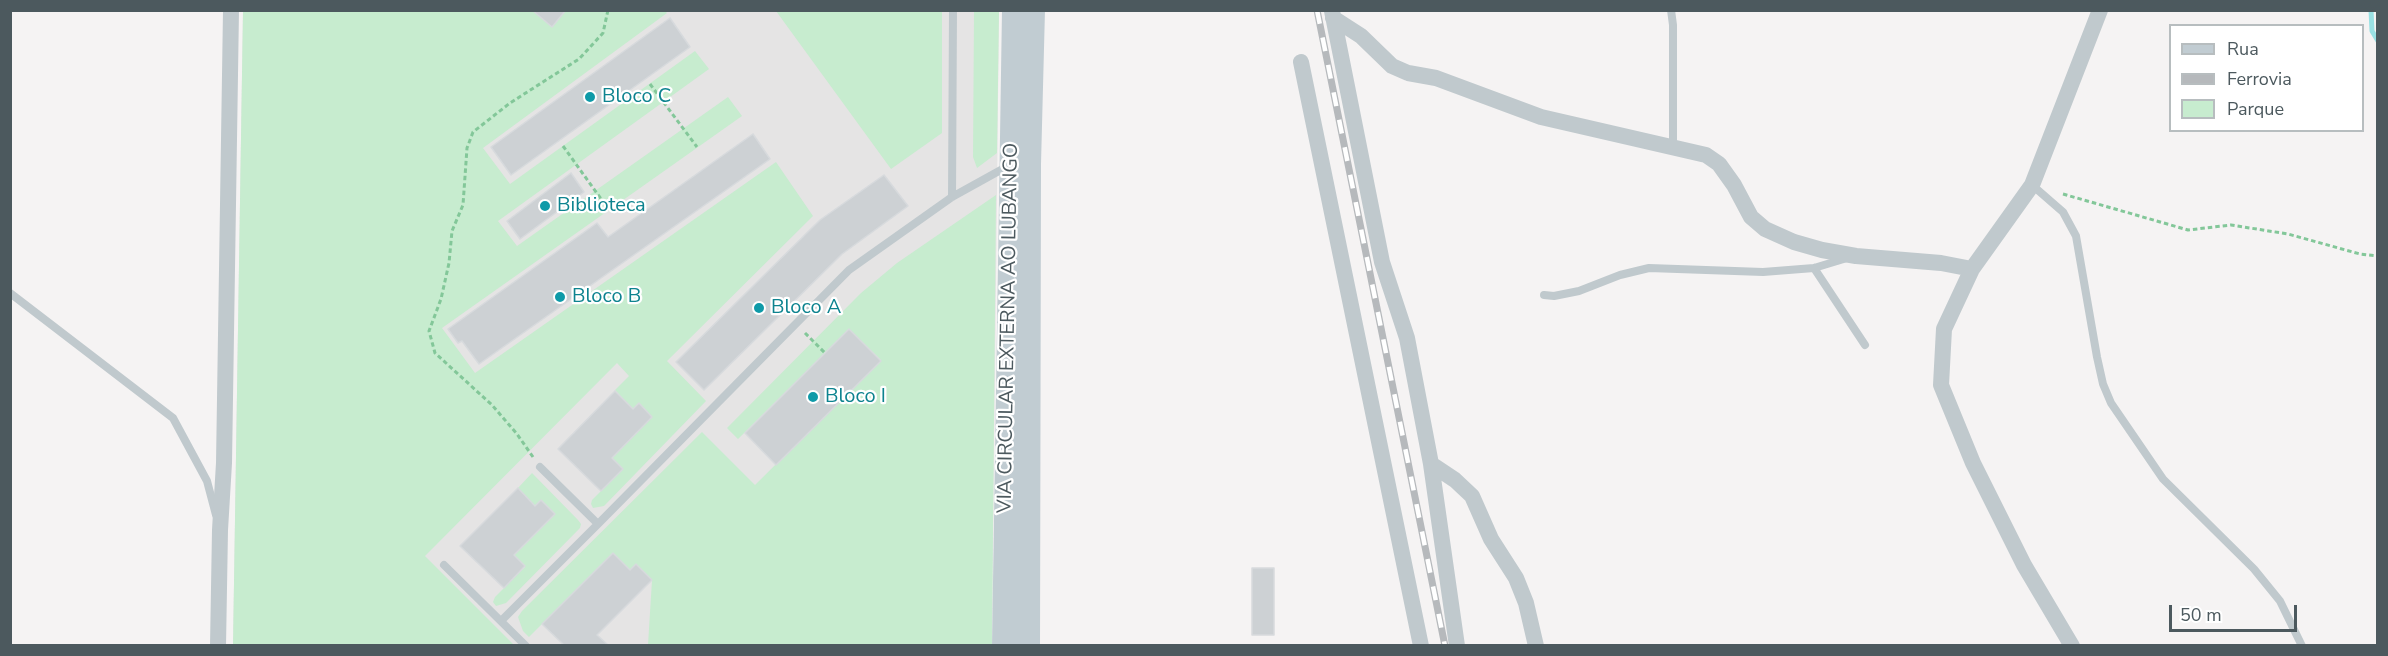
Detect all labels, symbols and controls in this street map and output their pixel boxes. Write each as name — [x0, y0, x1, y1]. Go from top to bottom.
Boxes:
legend — [2169, 24, 2364, 132]
text: Rua — [2227, 37, 2259, 61]
text: Ferrovia — [2227, 67, 2292, 91]
place label: Bloco C — [602, 85, 671, 109]
marker: Bloco C — [583, 90, 597, 104]
text: Parque — [2227, 97, 2284, 121]
street label: VIA CIRCULAR EXTERNA AO LUBANGO — [994, 143, 1024, 513]
place label: Biblioteca — [557, 194, 646, 218]
marker: Biblioteca — [538, 199, 552, 213]
place label: Bloco B — [572, 285, 641, 309]
marker: Bloco B — [553, 290, 567, 304]
place label: Bloco A — [771, 296, 841, 320]
marker: Bloco A — [752, 301, 766, 315]
place label: Bloco I — [825, 385, 886, 409]
marker: Bloco I — [806, 390, 820, 404]
scale bar — [2172, 593, 2300, 631]
text: 50 m — [2180, 603, 2222, 627]

